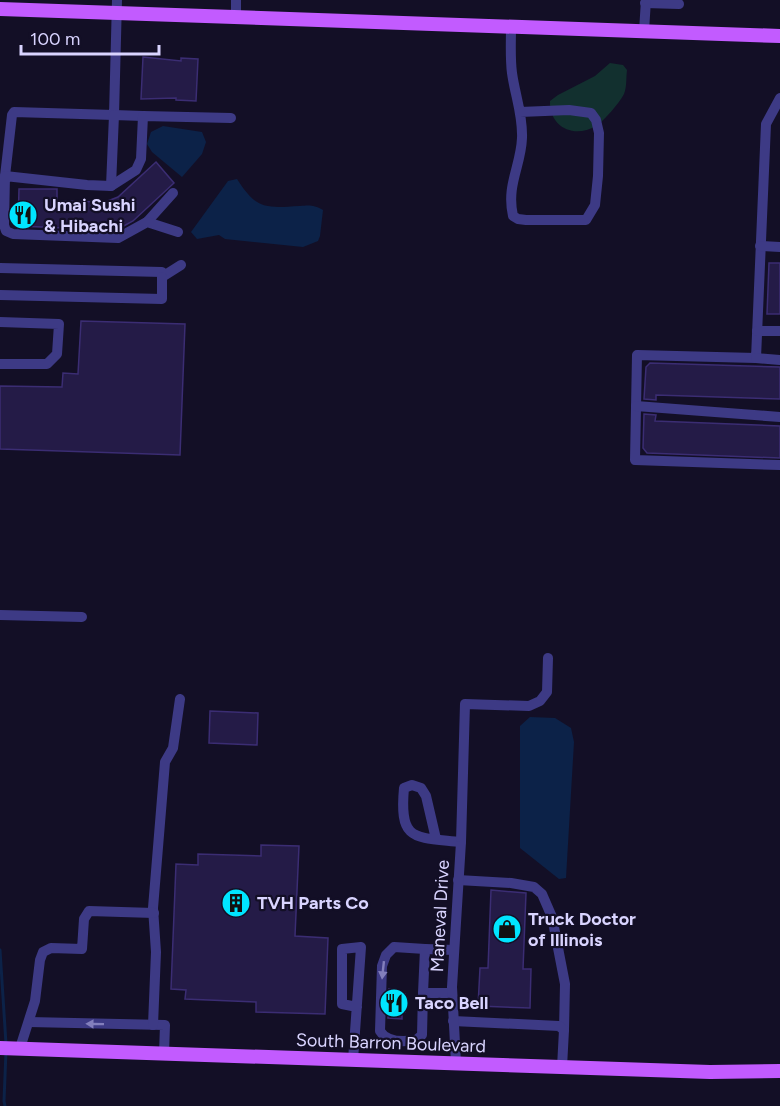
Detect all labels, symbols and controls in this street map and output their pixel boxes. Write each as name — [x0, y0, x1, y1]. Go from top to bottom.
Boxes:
scale bar — [21, 18, 159, 56]
text: 100 m — [30, 28, 80, 50]
place label: Umai Sushi & Hibachi — [44, 194, 135, 237]
restaurant icon: Umai Sushi & Hibachi — [7, 199, 39, 231]
street label: Maneval Drive — [426, 859, 454, 973]
building icon: TVH Parts Co — [220, 887, 252, 919]
place label: TVH Parts Co — [257, 892, 369, 914]
place label: Truck Doctor of Illinois — [528, 908, 636, 951]
shop icon: Truck Doctor of Illinois — [491, 913, 523, 945]
one-way arrow — [378, 961, 388, 980]
restaurant icon: Taco Bell — [378, 987, 410, 1019]
place label: Taco Bell — [415, 992, 488, 1014]
one-way arrow — [85, 1019, 104, 1028]
street label: South Barron Boulevard — [296, 1029, 486, 1057]

